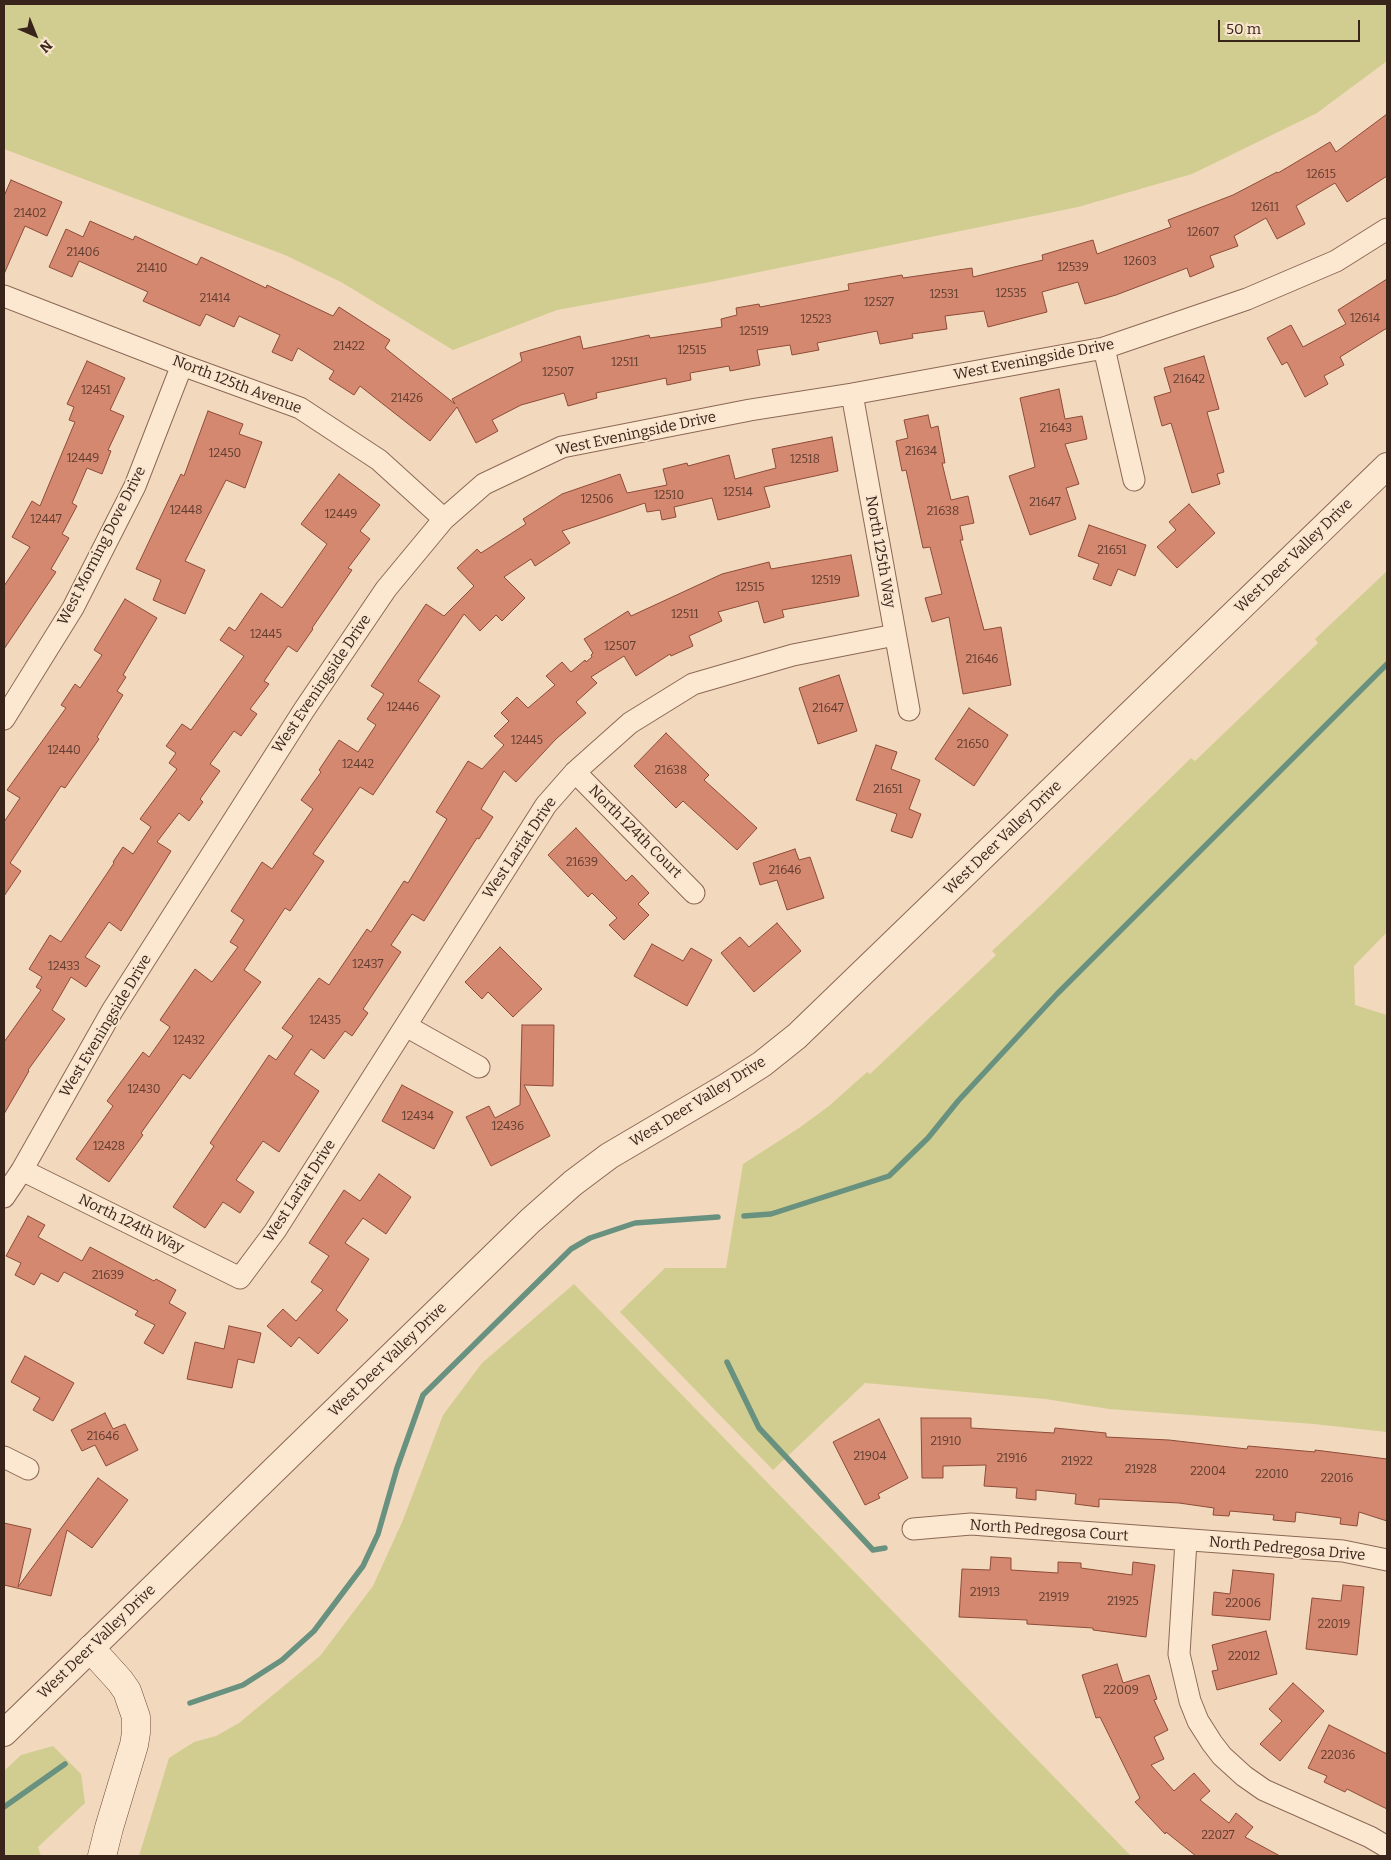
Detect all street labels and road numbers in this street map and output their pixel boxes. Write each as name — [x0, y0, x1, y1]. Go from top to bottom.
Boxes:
street label: West Eveningside Drive — [952, 336, 1116, 384]
street label: North 125th Avenue — [170, 352, 304, 418]
street label: West Eveningside Drive — [554, 408, 718, 460]
street label: West Morning Dove Drive — [54, 464, 150, 628]
street label: North 125th Way — [861, 494, 899, 610]
street label: West Deer Valley Drive — [1231, 495, 1357, 617]
street label: West Eveningside Drive — [269, 611, 375, 757]
street label: West Deer Valley Drive — [940, 777, 1066, 899]
street label: North 124th Court — [585, 782, 685, 882]
street label: West Lariat Drive — [479, 794, 561, 902]
street label: West Eveningside Drive — [56, 951, 156, 1101]
street label: West Deer Valley Drive — [627, 1053, 769, 1151]
street label: West Lariat Drive — [260, 1136, 340, 1246]
street label: North 124th Way — [75, 1191, 187, 1257]
street label: West Deer Valley Drive — [325, 1299, 451, 1421]
street label: North Pedregosa Court — [969, 1516, 1129, 1546]
street label: North Pedregosa Drive — [1208, 1533, 1366, 1565]
street label: West Deer Valley Drive — [34, 1581, 160, 1703]

